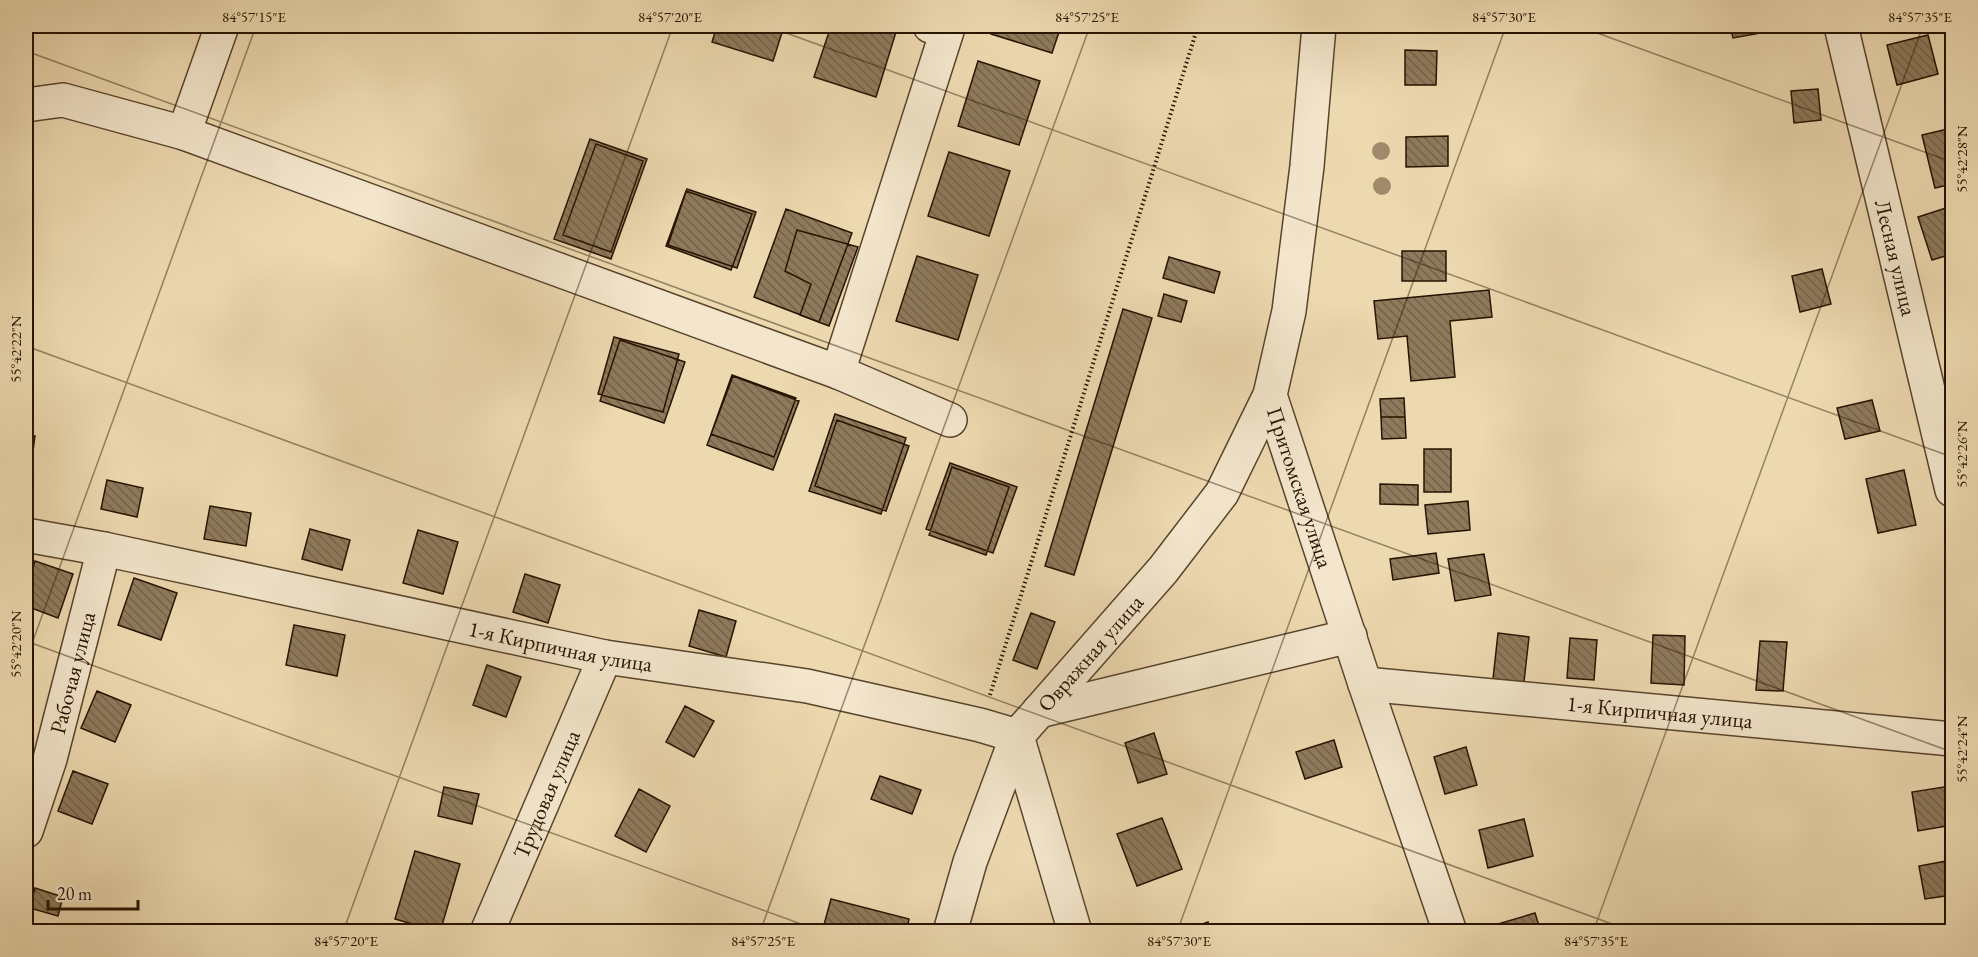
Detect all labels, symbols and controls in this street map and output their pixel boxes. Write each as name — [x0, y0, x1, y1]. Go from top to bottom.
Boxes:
text: 84°57'15"E — [222, 7, 287, 26]
text: 84°57'20"E — [638, 7, 703, 26]
text: 84°57'25"E — [1055, 7, 1120, 26]
text: 84°57'30"E — [1472, 7, 1537, 26]
text: 84°57'35"E — [1888, 7, 1953, 26]
text: 55°42'28"N — [1952, 125, 1971, 193]
street label: Лесная улица — [1868, 196, 1924, 319]
text: 55°42'22"N — [6, 315, 25, 383]
street label: Притомская улица — [1260, 403, 1340, 572]
text: 55°42'26"N — [1952, 420, 1971, 488]
street label: Овражная улица — [1031, 588, 1150, 718]
street label: Рабочая улица — [43, 608, 102, 737]
text: 55°42'20"N — [6, 610, 25, 678]
street label: 1-я Кирпичная улица — [466, 613, 654, 678]
street label: 1-я Кирпичная улица — [1565, 688, 1754, 735]
text: 55°42'24"N — [1952, 715, 1971, 783]
street label: Трудовая улица — [506, 725, 587, 863]
scale bar — [48, 873, 138, 911]
text: 20 m — [57, 882, 92, 905]
text: 84°57'20"E — [314, 931, 379, 950]
text: 84°57'25"E — [731, 931, 796, 950]
text: 84°57'30"E — [1147, 931, 1212, 950]
text: 84°57'35"E — [1564, 931, 1629, 950]

